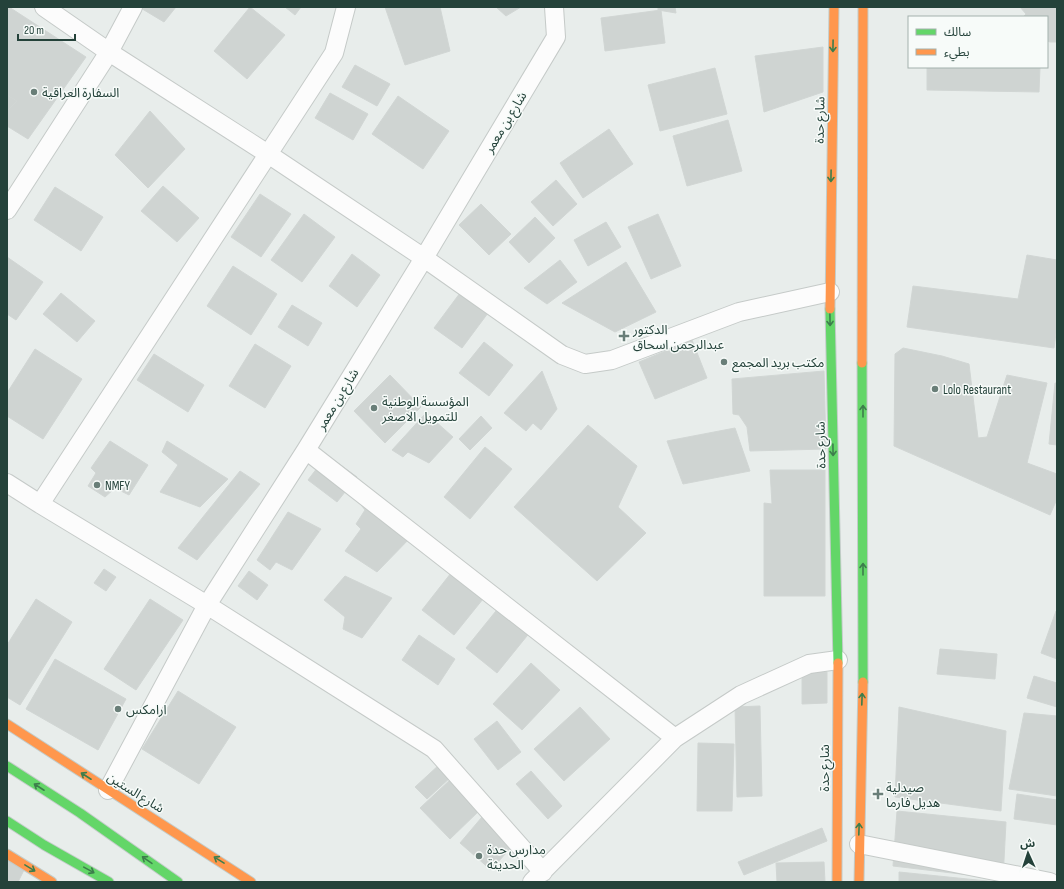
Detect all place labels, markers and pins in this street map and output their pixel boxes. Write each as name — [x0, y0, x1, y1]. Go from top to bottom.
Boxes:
place label: السفارة العراقية — [42, 85, 119, 101]
marker: السفارة العراقية — [29, 87, 39, 97]
place label: الدكتور عبدالرحمن اسحاق — [632, 322, 725, 353]
marker: الدكتور عبدالرحمن اسحاق — [618, 330, 630, 342]
place label: مكتب بريد المجمع — [732, 355, 825, 373]
marker: مكتب بريد المجمع — [719, 357, 729, 367]
place label: Lolo Restaurant — [943, 382, 1011, 398]
marker: Lolo Restaurant — [930, 384, 940, 394]
place label: المؤسسة الوطنية للتمويل الاصغر — [381, 394, 469, 425]
marker: المؤسسة الوطنية للتمويل الاصغر — [369, 403, 379, 413]
place label: NMFY — [105, 478, 131, 494]
marker: NMFY — [92, 480, 102, 490]
place label: ارامكس — [126, 702, 167, 718]
marker: ارامكس — [113, 704, 123, 714]
place label: صيدلية هديل فارما — [886, 780, 940, 811]
marker: صيدلية هديل فارما — [873, 789, 883, 799]
place label: مدارس حدة الحديثة — [487, 842, 546, 873]
marker: مدارس حدة الحديثة — [474, 851, 484, 861]

